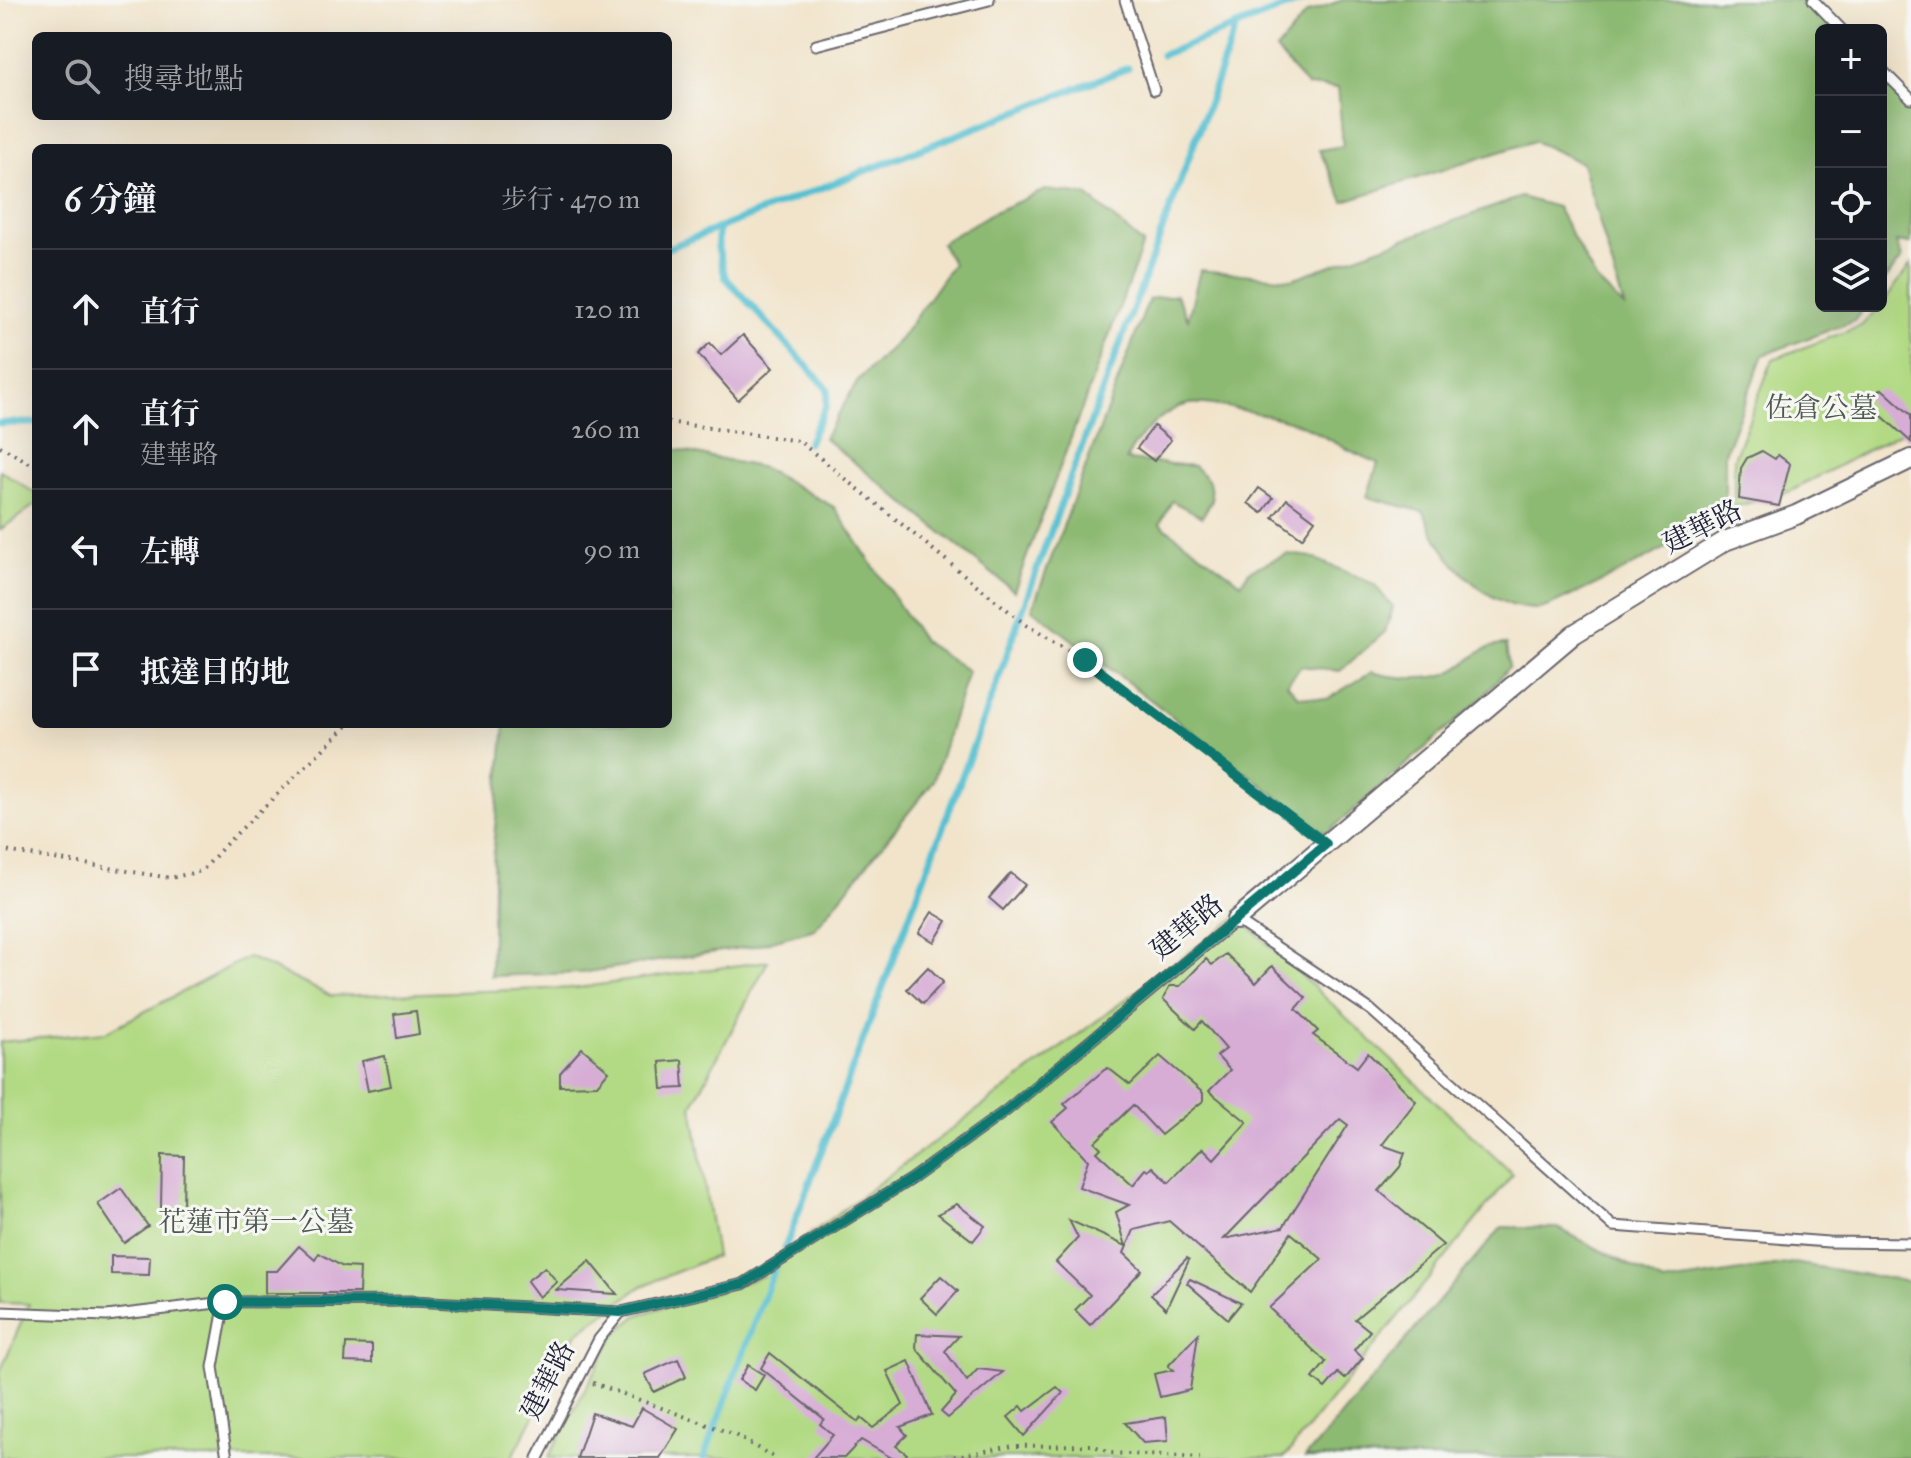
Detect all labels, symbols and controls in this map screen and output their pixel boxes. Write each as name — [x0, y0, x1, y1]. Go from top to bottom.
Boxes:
map controls — [1815, 24, 1887, 312]
button: + — [1815, 24, 1887, 96]
search box — [32, 32, 672, 120]
icon: search — [60, 54, 104, 98]
text: 搜尋地點 — [124, 61, 244, 97]
button: − — [1815, 96, 1887, 168]
button: locate — [1815, 168, 1887, 240]
text: 6 分鐘 — [64, 179, 157, 220]
text: 步行 · 470 m — [501, 183, 640, 215]
button: layers — [1815, 240, 1887, 312]
icon: ahead — [64, 287, 108, 331]
text: 120 m — [574, 293, 640, 325]
text: 直行 — [140, 294, 200, 330]
park label: 佐倉公墓 — [1765, 390, 1877, 425]
text: 直行 — [140, 396, 200, 432]
icon: ahead — [64, 407, 108, 451]
text: 260 m — [571, 413, 640, 445]
text: 建華路 — [140, 438, 218, 470]
street label: 建華路 — [1657, 492, 1748, 561]
icon: left — [64, 527, 108, 571]
text: 90 m — [583, 533, 640, 565]
text: 左轉 — [140, 534, 200, 570]
route end — [1067, 642, 1103, 678]
icon: arrive — [64, 647, 108, 691]
text: 抵達目的地 — [140, 654, 290, 690]
street label: 建華路 — [1143, 886, 1230, 967]
park label: 花蓮市第一公墓 — [158, 1204, 354, 1239]
route start — [207, 1284, 243, 1320]
street label: 建華路 — [513, 1335, 582, 1426]

